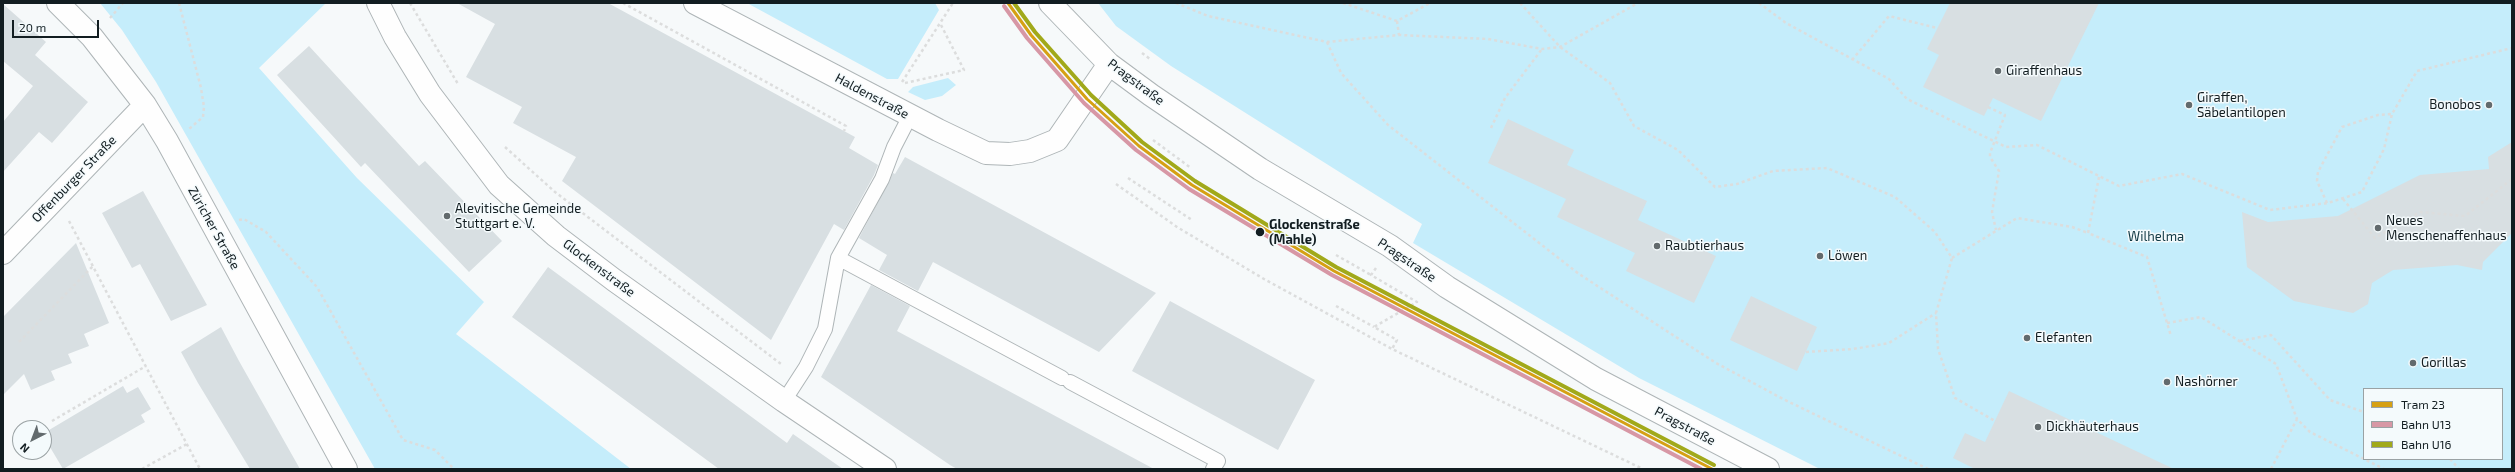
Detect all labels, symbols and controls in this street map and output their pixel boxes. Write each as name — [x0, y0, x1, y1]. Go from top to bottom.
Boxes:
scale bar — [14, 12, 101, 38]
text: 20 m — [19, 20, 46, 34]
street label: Pragstraße — [1105, 56, 1167, 108]
place label: Giraffenhaus — [2006, 63, 2082, 79]
marker: Giraffenhaus — [1993, 66, 2003, 76]
street label: Haldenstraße — [832, 70, 912, 122]
place label: Giraffen, Säbelantilopen — [2197, 90, 2286, 121]
place label: Bonobos — [2429, 97, 2481, 113]
marker: Giraffen, Säbelantilopen — [2184, 100, 2194, 110]
marker: Bonobos — [2484, 100, 2494, 110]
street label: Offenburger Straße — [28, 132, 120, 226]
street label: Züricher Straße — [185, 184, 243, 272]
place label: Alevitische Gemeinde Stuttgart e. V. — [455, 201, 581, 232]
marker: Alevitische Gemeinde Stuttgart e. V. — [442, 211, 452, 221]
place label: Neues Menschenaffenhaus — [2386, 213, 2506, 244]
place label: Glockenstraße (Mahle) — [1269, 217, 1360, 248]
marker: Neues Menschenaffenhaus — [2373, 223, 2383, 233]
marker: Glockenstraße (Mahle) — [1254, 226, 1266, 238]
park label: Wilhelma — [2128, 229, 2184, 245]
street label: Pragstraße — [1375, 235, 1439, 285]
street label: Glockenstraße — [560, 236, 638, 300]
place label: Raubtierhaus — [1665, 238, 1744, 254]
marker: Raubtierhaus — [1652, 241, 1662, 251]
place label: Löwen — [1828, 248, 1867, 264]
marker: Löwen — [1815, 251, 1825, 261]
place label: Elefanten — [2035, 330, 2092, 346]
marker: Elefanten — [2022, 333, 2032, 343]
place label: Gorillas — [2421, 355, 2466, 371]
marker: Gorillas — [2408, 358, 2418, 368]
place label: Nashörner — [2175, 374, 2238, 390]
marker: Nashörner — [2162, 377, 2172, 387]
legend — [2363, 388, 2503, 460]
text: Tram 23 — [2401, 397, 2445, 411]
street label: Pragstraße — [1652, 403, 1718, 449]
text: Bahn U13 — [2401, 417, 2451, 431]
place label: Dickhäuterhaus — [2046, 419, 2139, 435]
north arrow — [12, 420, 52, 460]
marker: Dickhäuterhaus — [2033, 422, 2043, 432]
text: Bahn U16 — [2401, 437, 2451, 451]
text: N — [17, 441, 32, 456]

